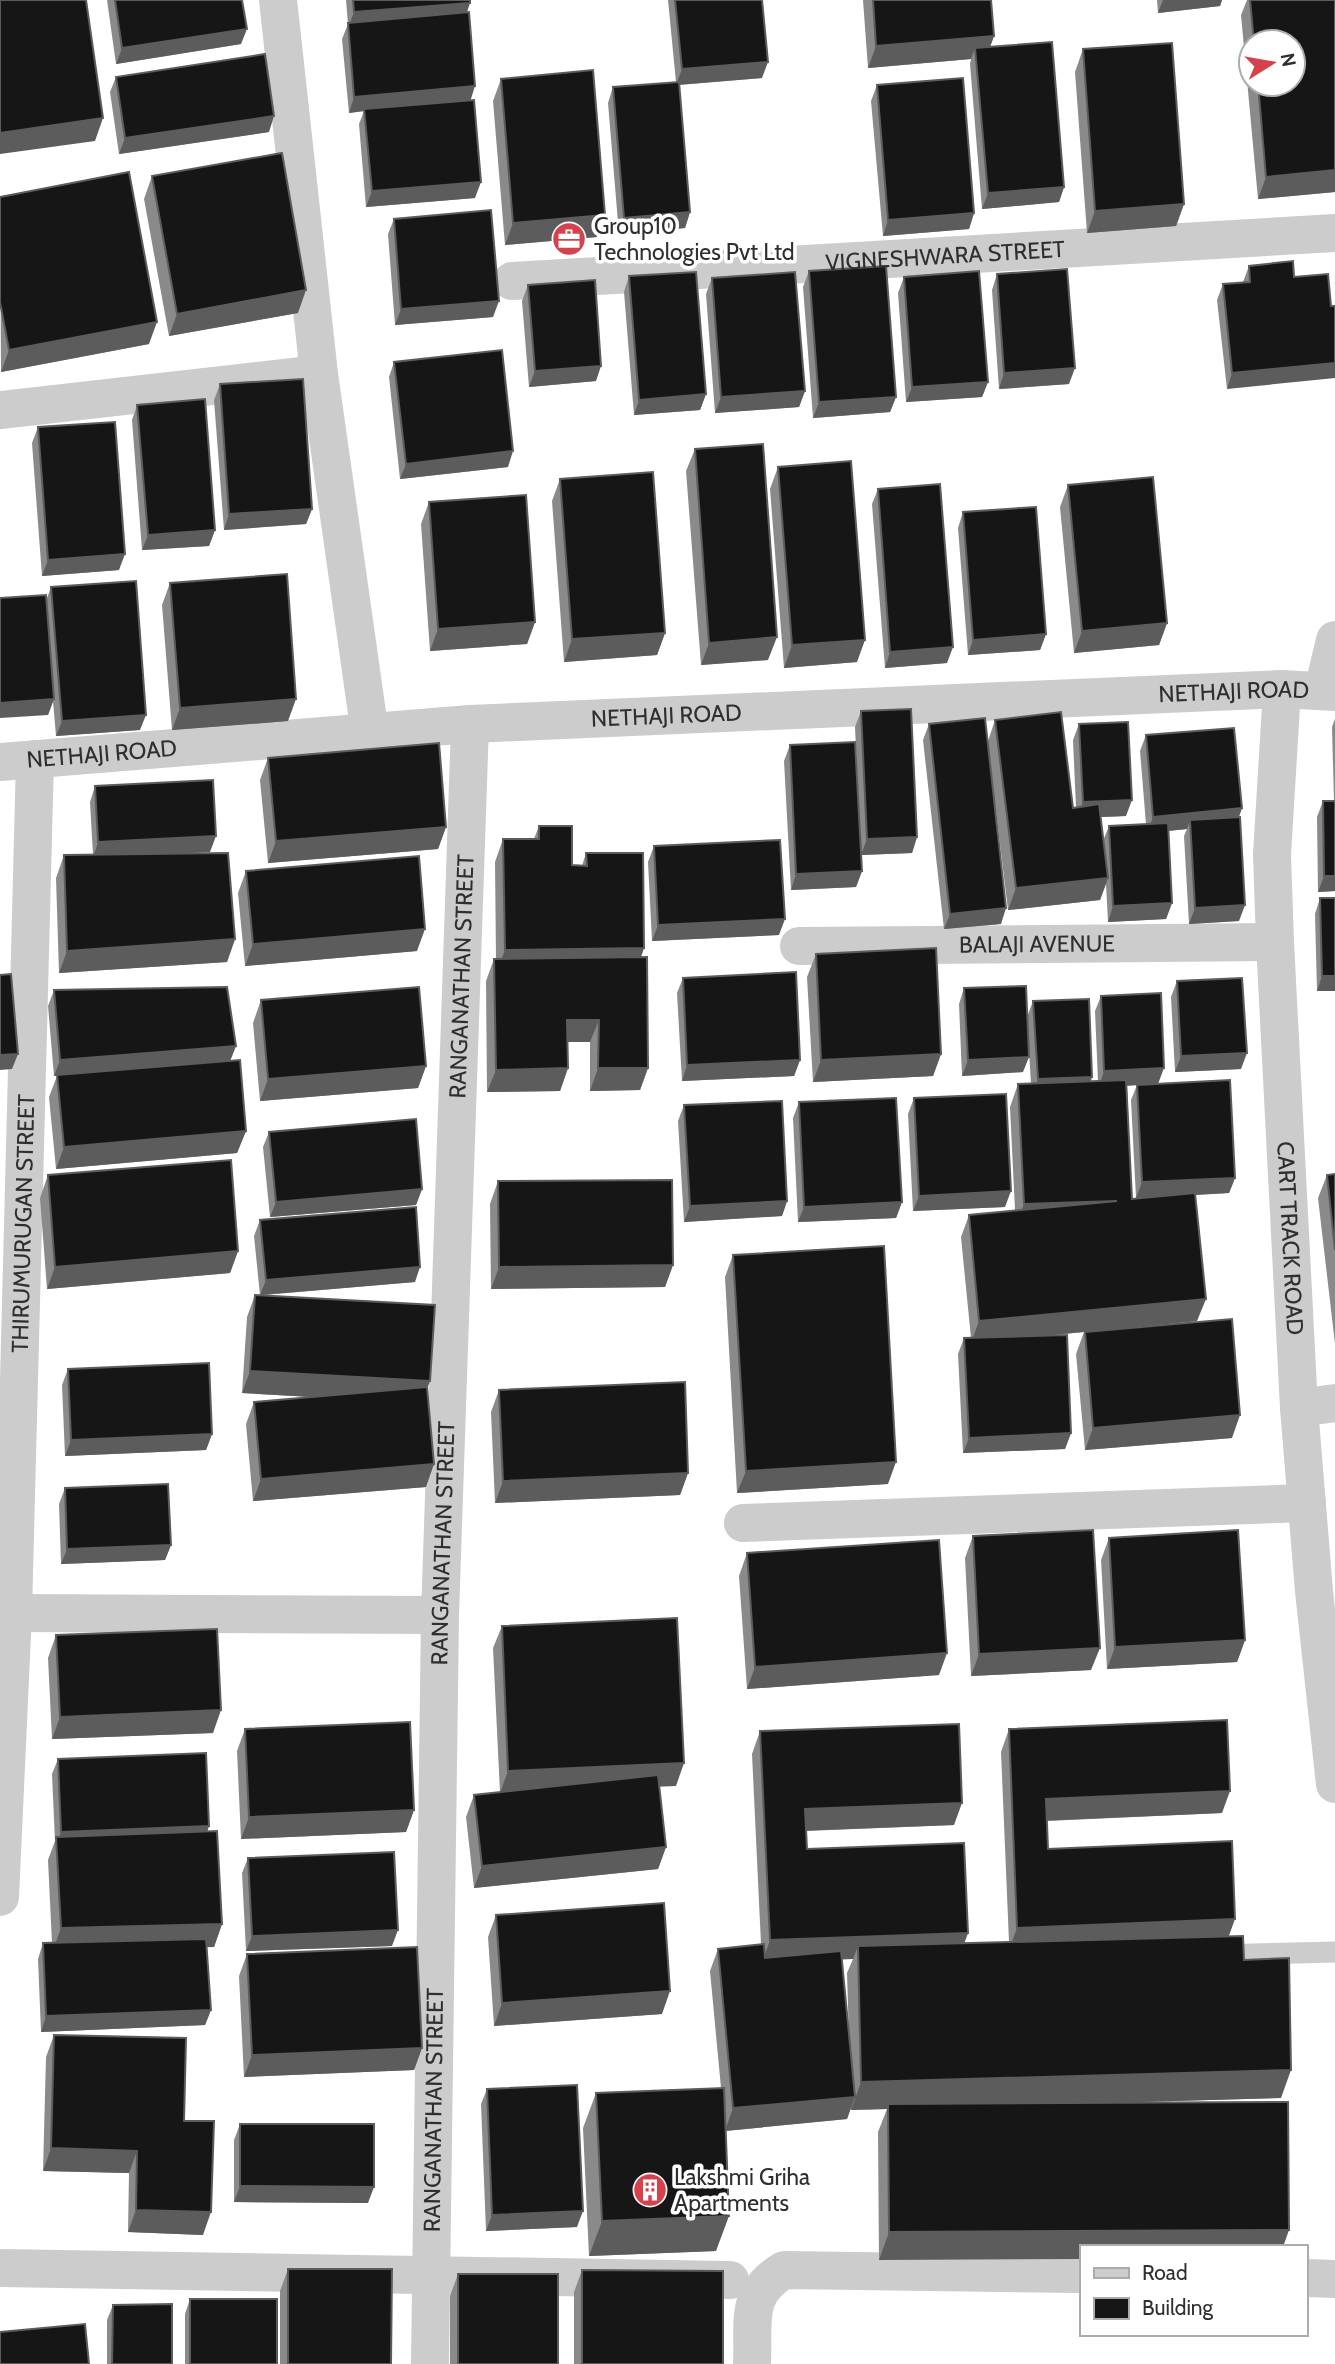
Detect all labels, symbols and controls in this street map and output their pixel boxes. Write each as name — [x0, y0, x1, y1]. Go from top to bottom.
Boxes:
north arrow — [1237, 28, 1307, 98]
text: N — [1276, 51, 1301, 69]
place label: Group10 Technologies Pvt Ltd — [594, 212, 795, 266]
office icon: Group10 Technologies Pvt Ltd — [550, 220, 588, 258]
street label: VIGNESHWARA STREET — [825, 235, 1066, 277]
street label: NETHAJI ROAD — [1158, 675, 1310, 708]
street label: NETHAJI ROAD — [590, 698, 742, 733]
street label: NETHAJI ROAD — [25, 734, 178, 774]
street label: RANGANATHAN STREET — [443, 854, 480, 1099]
street label: BALAJI AVENUE — [959, 929, 1115, 959]
street label: THIRUMURUGAN STREET — [6, 1094, 40, 1353]
street label: CART TRACK ROAD — [1271, 1141, 1309, 1336]
street label: RANGANATHAN STREET — [425, 1420, 461, 1665]
street label: RANGANATHAN STREET — [418, 1988, 449, 2232]
place label: Lakshmi Griha Apartments — [674, 2163, 810, 2217]
building icon: Lakshmi Griha Apartments — [631, 2171, 669, 2209]
legend — [1080, 2245, 1307, 2336]
text: Road — [1142, 2260, 1188, 2285]
text: Building — [1142, 2295, 1214, 2320]

